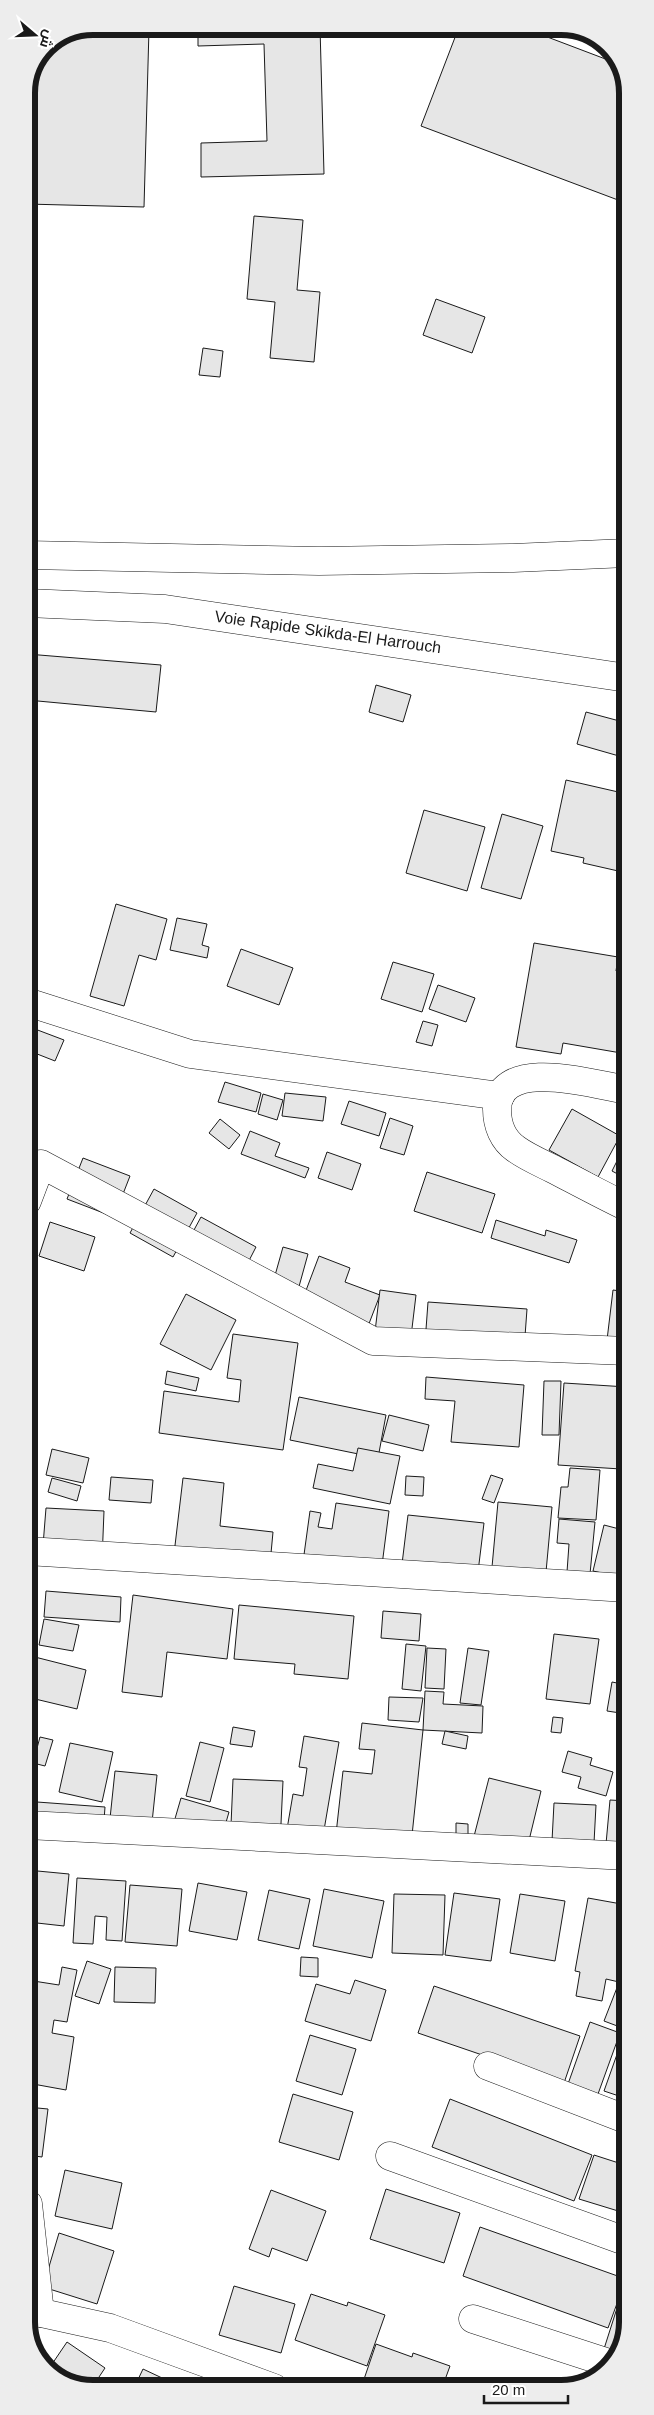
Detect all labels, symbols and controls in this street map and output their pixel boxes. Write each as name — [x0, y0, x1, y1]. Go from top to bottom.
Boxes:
north arrow — [10, 10, 60, 60]
text: ش — [36, 28, 58, 50]
street label: Voie Rapide Skikda-El Harrouch — [214, 608, 442, 656]
scale bar — [484, 2372, 568, 2404]
text: 20 m — [492, 2381, 525, 2398]

